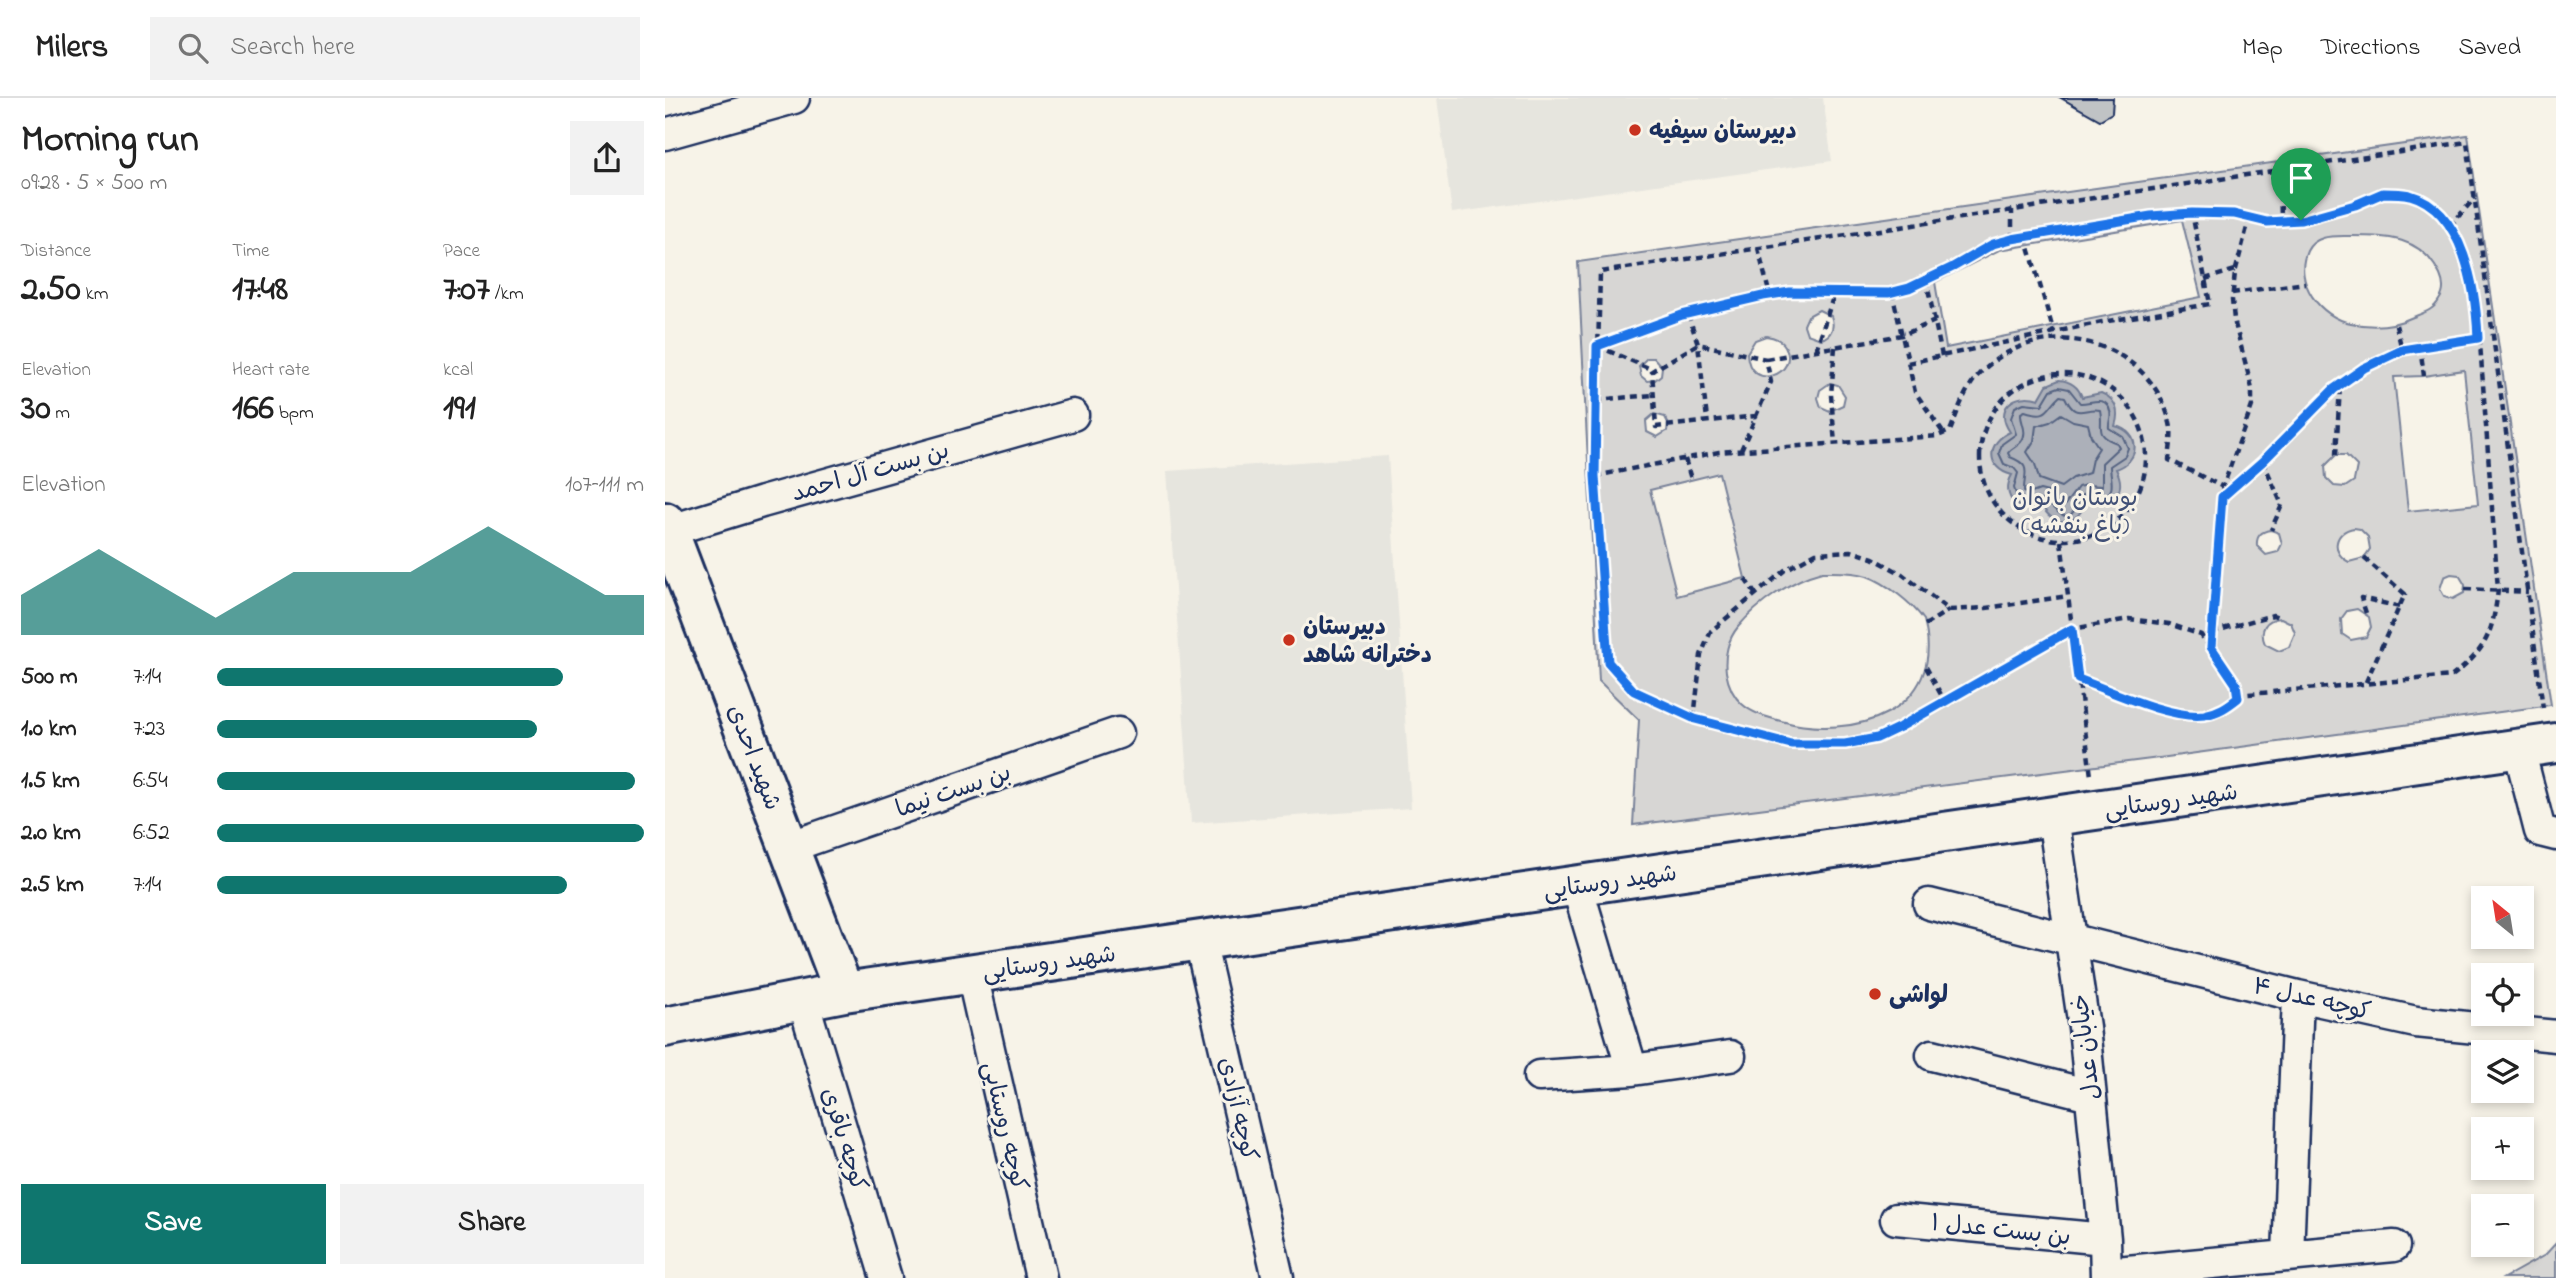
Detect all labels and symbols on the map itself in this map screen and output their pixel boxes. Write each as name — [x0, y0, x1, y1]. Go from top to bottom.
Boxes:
place label: دبیرستان سیفیه — [1649, 115, 1797, 150]
marker: دبیرستان سیفیه — [1627, 122, 1643, 138]
pin — [2271, 148, 2331, 220]
street label: بن بست آل احمد — [788, 434, 954, 513]
park label: بوستان بانوان (باغ بنفشه) — [2012, 482, 2138, 545]
place label: دبیرستان دخترانه شاهد — [1303, 611, 1432, 674]
marker: دبیرستان دخترانه شاهد — [1281, 632, 1297, 648]
street label: شهید احدی — [717, 700, 789, 816]
street label: بن بست نیما — [891, 756, 1016, 828]
street label: شهید روستایی — [2102, 776, 2240, 829]
street label: شهید روستایی — [1541, 857, 1679, 910]
north arrow — [2471, 886, 2534, 948]
street label: شهید روستایی — [980, 938, 1118, 991]
street label: کوچه عدل ۴ — [2249, 970, 2374, 1031]
place label: لواشی — [1889, 979, 1948, 1014]
marker: لواشی — [1867, 986, 1883, 1002]
street label: خیابان عدل — [2064, 992, 2111, 1102]
street label: کوچه آزادی — [1208, 1054, 1266, 1165]
street label: کوچه روستایی — [972, 1059, 1035, 1195]
street label: کوچه باقری — [810, 1084, 875, 1196]
street label: بن بست عدل ۱ — [1929, 1207, 2072, 1256]

